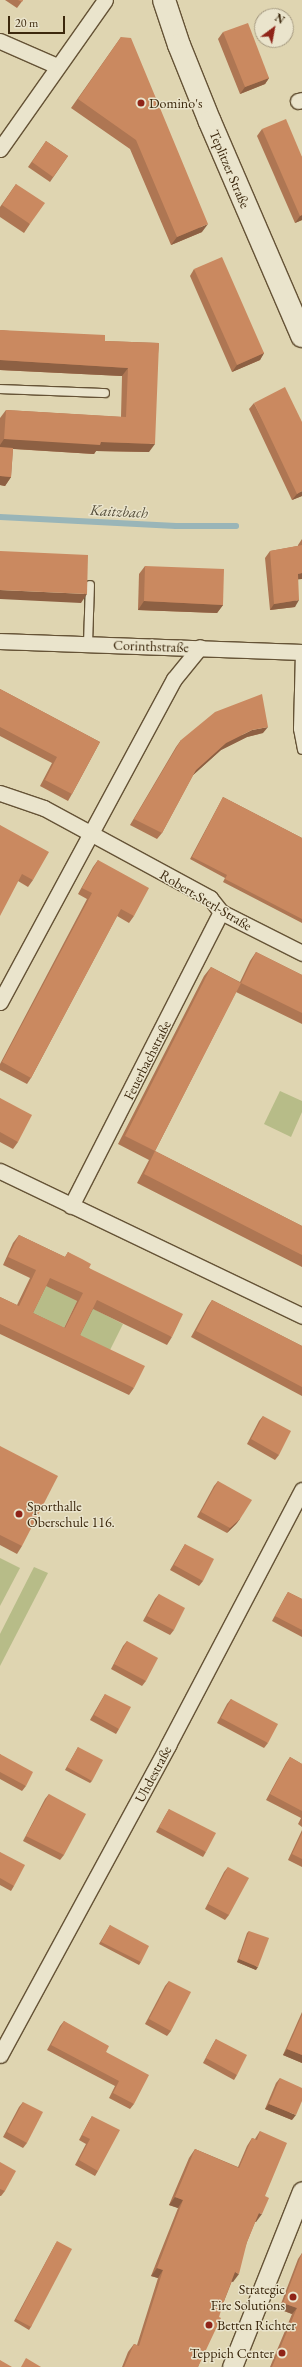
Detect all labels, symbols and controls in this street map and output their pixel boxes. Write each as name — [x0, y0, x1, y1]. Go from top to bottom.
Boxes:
scale bar — [10, 8, 67, 34]
north arrow — [254, 8, 294, 48]
text: N — [272, 10, 287, 27]
text: 20 m — [15, 15, 38, 31]
place label: Domino's — [149, 95, 202, 111]
marker: Domino's — [136, 98, 146, 108]
street label: Teplitzer Straße — [206, 127, 254, 211]
water label: Kaitzbach — [89, 500, 149, 522]
street label: Corinthstraße — [113, 636, 189, 656]
street label: Robert-Sterl-Straße — [157, 866, 255, 934]
street label: Feuerbachstraße — [120, 1017, 174, 1103]
place label: Sporthalle Oberschule 116. — [27, 1498, 115, 1530]
marker: Sporthalle Oberschule 116. — [14, 1509, 24, 1519]
street label: Uhdestraße — [131, 1743, 175, 1805]
place label: Strategic Fire Solutions — [211, 2281, 285, 2314]
marker: Strategic Fire Solutions — [288, 2292, 298, 2302]
place label: Betten Richter — [217, 2317, 296, 2333]
marker: Betten Richter — [204, 2320, 214, 2330]
place label: Teppich Center — [190, 2345, 274, 2361]
marker: Teppich Center — [277, 2348, 287, 2358]

